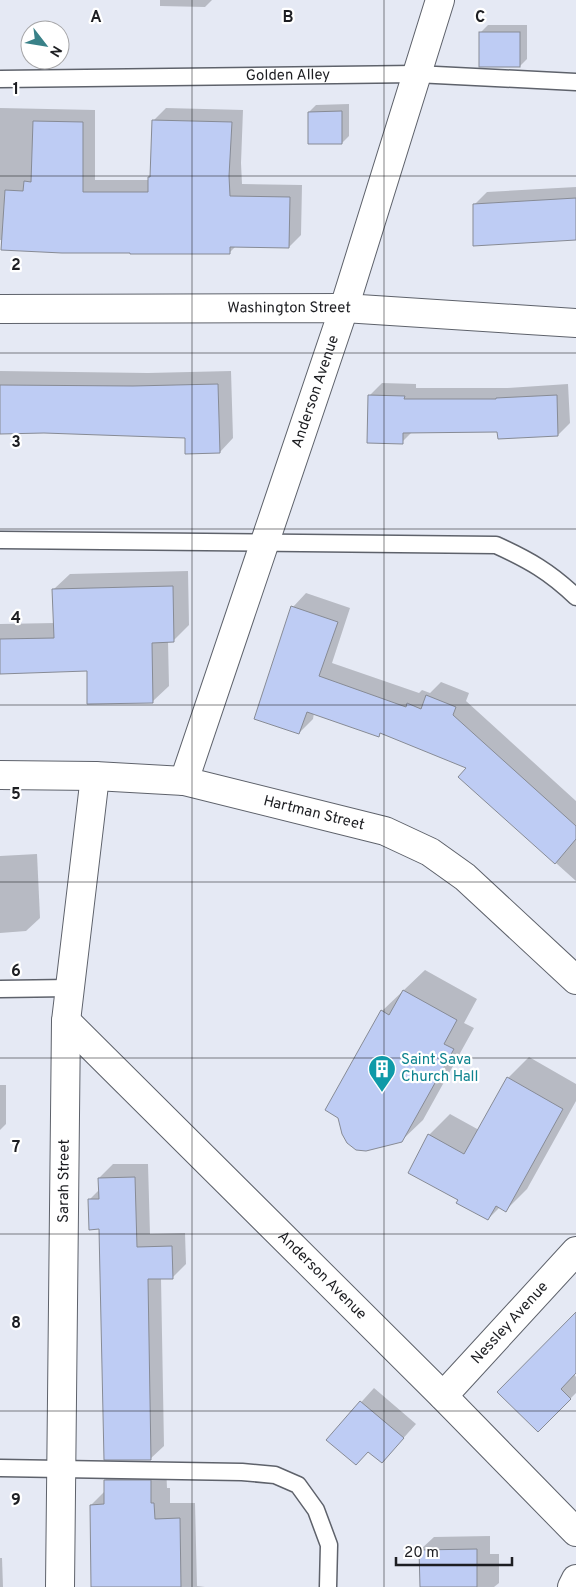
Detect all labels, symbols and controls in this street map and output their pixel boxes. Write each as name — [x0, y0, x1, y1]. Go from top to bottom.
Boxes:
text: A — [90, 8, 102, 28]
text: B — [282, 8, 294, 28]
text: C — [475, 8, 485, 28]
north arrow — [20, 20, 70, 70]
text: N — [45, 42, 65, 60]
street label: Golden Alley — [246, 66, 330, 86]
text: 1 — [13, 80, 19, 100]
text: 2 — [11, 256, 21, 276]
street label: Washington Street — [227, 298, 351, 318]
street label: Anderson Avenue — [288, 333, 344, 451]
text: 3 — [11, 433, 21, 453]
text: 4 — [11, 609, 21, 629]
text: 5 — [11, 785, 21, 805]
street label: Hartman Street — [261, 792, 366, 835]
text: 6 — [11, 962, 21, 982]
place label: Saint Sava Church Hall — [401, 1051, 478, 1087]
building icon: Saint Sava Church Hall — [367, 1054, 397, 1093]
text: 7 — [12, 1138, 20, 1158]
street label: Sarah Street — [54, 1139, 74, 1223]
street label: Anderson Avenue — [273, 1227, 370, 1324]
street label: Nessley Avenue — [467, 1278, 553, 1368]
text: 8 — [11, 1314, 21, 1334]
text: 9 — [11, 1491, 21, 1511]
scale bar — [396, 1534, 512, 1566]
text: 20 m — [404, 1544, 439, 1563]

